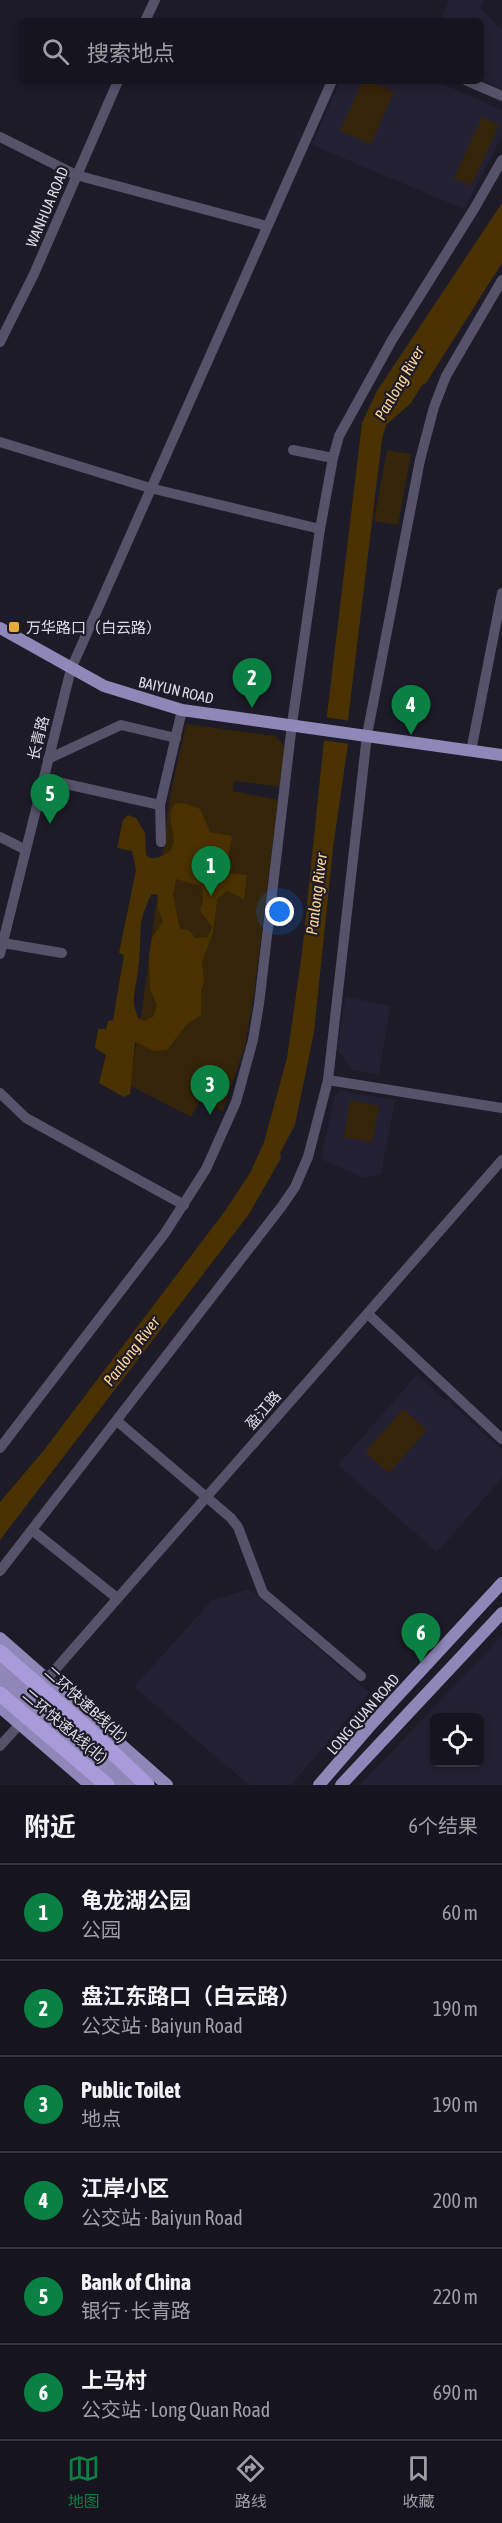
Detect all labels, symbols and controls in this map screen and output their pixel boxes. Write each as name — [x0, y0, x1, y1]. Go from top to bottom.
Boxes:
search box — [18, 18, 484, 84]
icon: search — [39, 35, 72, 68]
text: 搜索地点 — [87, 40, 175, 66]
street label: WANHUA ROAD — [22, 164, 72, 250]
water label: Panlong River — [371, 342, 429, 424]
place label: 万华路口（白云路） — [26, 619, 161, 636]
marker: 万华路口（白云路） — [7, 620, 21, 634]
pin: 2 — [232, 658, 272, 708]
street label: BAIYUN ROAD — [137, 673, 215, 707]
pin: 4 — [392, 686, 430, 735]
street label: 长青路 — [24, 714, 52, 762]
pin: 5 — [31, 774, 70, 824]
pin: 1 — [192, 846, 230, 896]
water label: Panlong River — [302, 851, 331, 936]
your location — [265, 897, 294, 926]
pin: 3 — [190, 1066, 230, 1115]
water label: Panlong River — [99, 1312, 164, 1390]
street label: 盈江路 — [242, 1387, 284, 1433]
pin: 6 — [402, 1614, 440, 1663]
street label: 二环快速B线(北) — [42, 1663, 130, 1745]
street label: LONG QUAN ROAD — [324, 1670, 402, 1758]
street label: 二环快速A线(北) — [19, 1686, 111, 1766]
map controls — [430, 1713, 484, 1767]
button: locate — [430, 1713, 484, 1767]
text: 附近 — [24, 1812, 76, 1842]
text: 6个结果 — [409, 1814, 478, 1837]
text: 龟龙湖公园 — [81, 1887, 191, 1913]
text: 1 — [39, 1901, 48, 1924]
text: 60 m — [442, 1901, 478, 1924]
text: 公园 — [81, 1918, 121, 1941]
text: 盘江东路口（白云路） — [81, 1983, 301, 2009]
text: 2 — [39, 1997, 48, 2020]
text: 190 m — [433, 1997, 478, 2020]
text: 公交站 · Baiyun Road — [81, 2014, 243, 2037]
text: Public Toilet — [81, 2077, 181, 2103]
text: 3 — [39, 2093, 48, 2116]
text: 190 m — [433, 2093, 478, 2116]
text: 地点 — [81, 2107, 121, 2130]
text: 江岸小区 — [81, 2175, 169, 2201]
text: 4 — [39, 2189, 48, 2212]
text: 200 m — [433, 2189, 478, 2212]
text: 公交站 · Baiyun Road — [81, 2206, 243, 2229]
text: Bank of China — [81, 2269, 191, 2295]
text: 5 — [39, 2285, 48, 2308]
text: 220 m — [433, 2285, 478, 2308]
text: 银行 · 长青路 — [81, 2299, 191, 2322]
text: 上马村 — [81, 2367, 147, 2393]
text: 6 — [39, 2381, 48, 2404]
text: 690 m — [433, 2381, 478, 2404]
text: 公交站 · Long Quan Road — [81, 2398, 270, 2421]
tab: 地图 — [67, 2452, 100, 2512]
tab: 路线 — [234, 2452, 267, 2512]
tab: 收藏 — [402, 2452, 435, 2512]

